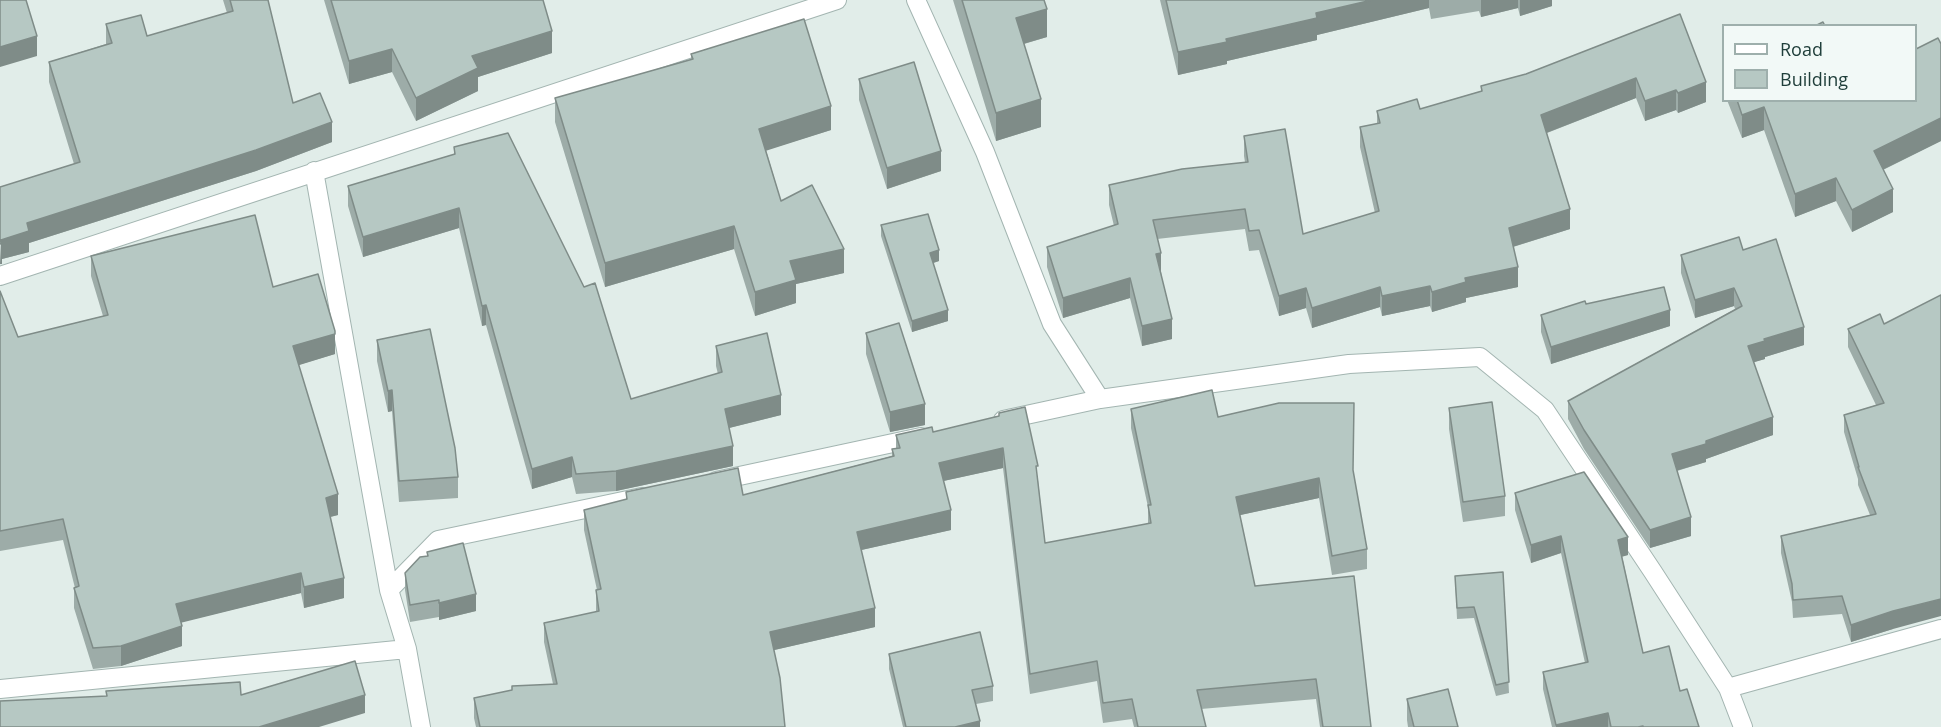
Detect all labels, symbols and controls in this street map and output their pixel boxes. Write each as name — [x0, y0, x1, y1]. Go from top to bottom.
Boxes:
legend — [1722, 24, 1917, 102]
text: Road — [1780, 37, 1823, 61]
text: Building — [1780, 67, 1848, 91]

